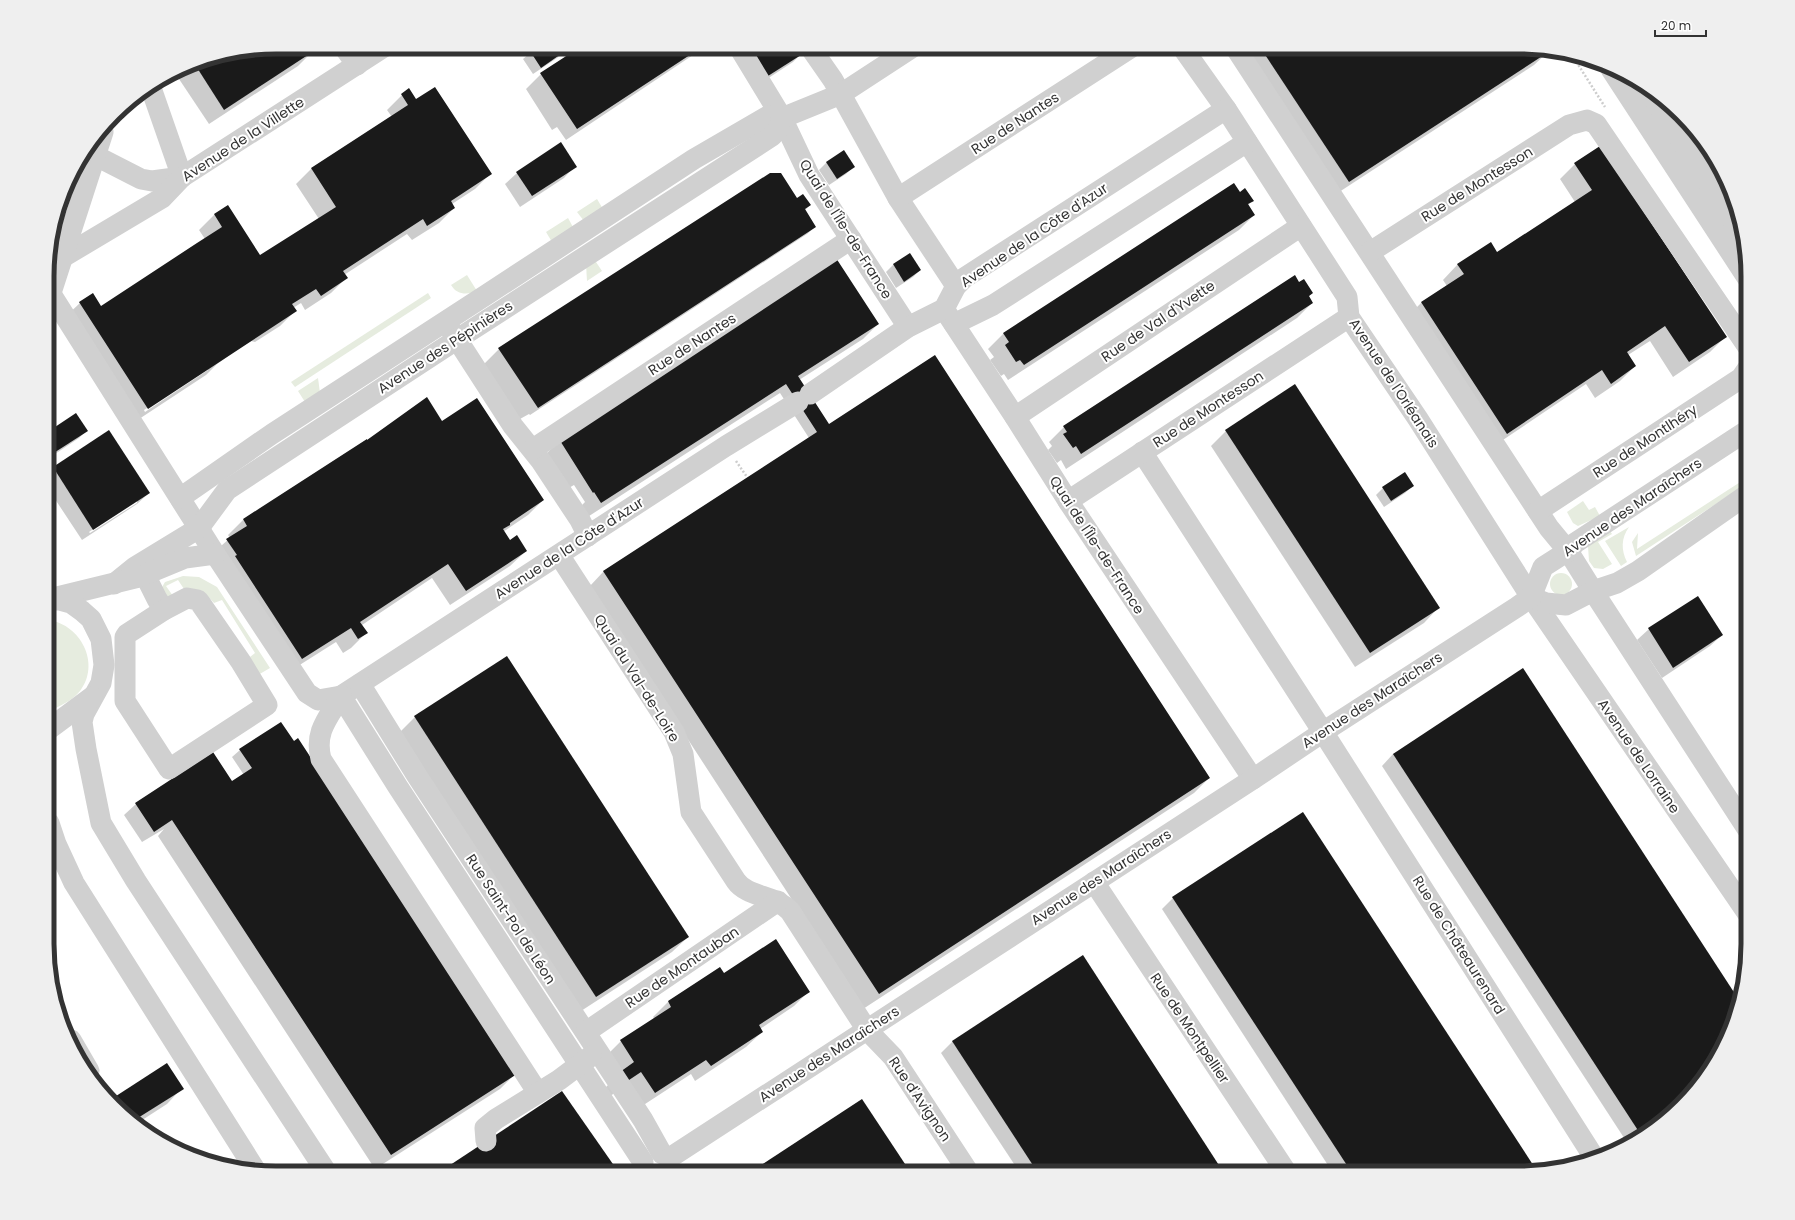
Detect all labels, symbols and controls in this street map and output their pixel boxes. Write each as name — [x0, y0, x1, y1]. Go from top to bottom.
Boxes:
scale bar — [1655, 12, 1706, 38]
text: 20 m — [1661, 17, 1691, 34]
street label: Rue de Nantes — [967, 87, 1063, 159]
street label: Avenue de la Villette — [178, 92, 308, 186]
street label: Rue de Montesson — [1417, 142, 1537, 226]
street label: Quai de l'Île-de-France — [795, 155, 897, 303]
street label: Avenue de la Côte d'Azur — [956, 178, 1112, 292]
street label: Rue de Val d'Yvette — [1097, 275, 1219, 367]
street label: Avenue des Pépinières — [374, 296, 516, 398]
street label: Rue de Nantes — [644, 308, 740, 380]
street label: Avenue de l'Orléanais — [1345, 314, 1443, 452]
street label: Rue de Montesson — [1149, 366, 1267, 452]
street label: Rue de Montlhéry — [1589, 400, 1701, 482]
street label: Avenue des Maraîchers — [1558, 453, 1706, 561]
street label: Quai de l'Île-de-France — [1045, 472, 1149, 618]
street label: Avenue de la Côte d'Azur — [491, 492, 647, 604]
street label: Quai du Val-de-Loire — [590, 610, 685, 746]
street label: Avenue des Maraîchers — [1298, 647, 1446, 753]
street label: Avenue de Lorraine — [1593, 695, 1685, 817]
street label: Avenue des Maraîchers — [1027, 824, 1175, 930]
street label: Rue Saint-Pol de Léon — [461, 850, 561, 988]
street label: Rue de Châteaurenard — [1408, 872, 1510, 1018]
street label: Rue de Montauban — [621, 921, 743, 1013]
street label: Rue de Montpellier — [1146, 969, 1234, 1087]
street label: Avenue des Maraîchers — [755, 1001, 903, 1107]
street label: Rue d'Avignon — [884, 1053, 956, 1145]

